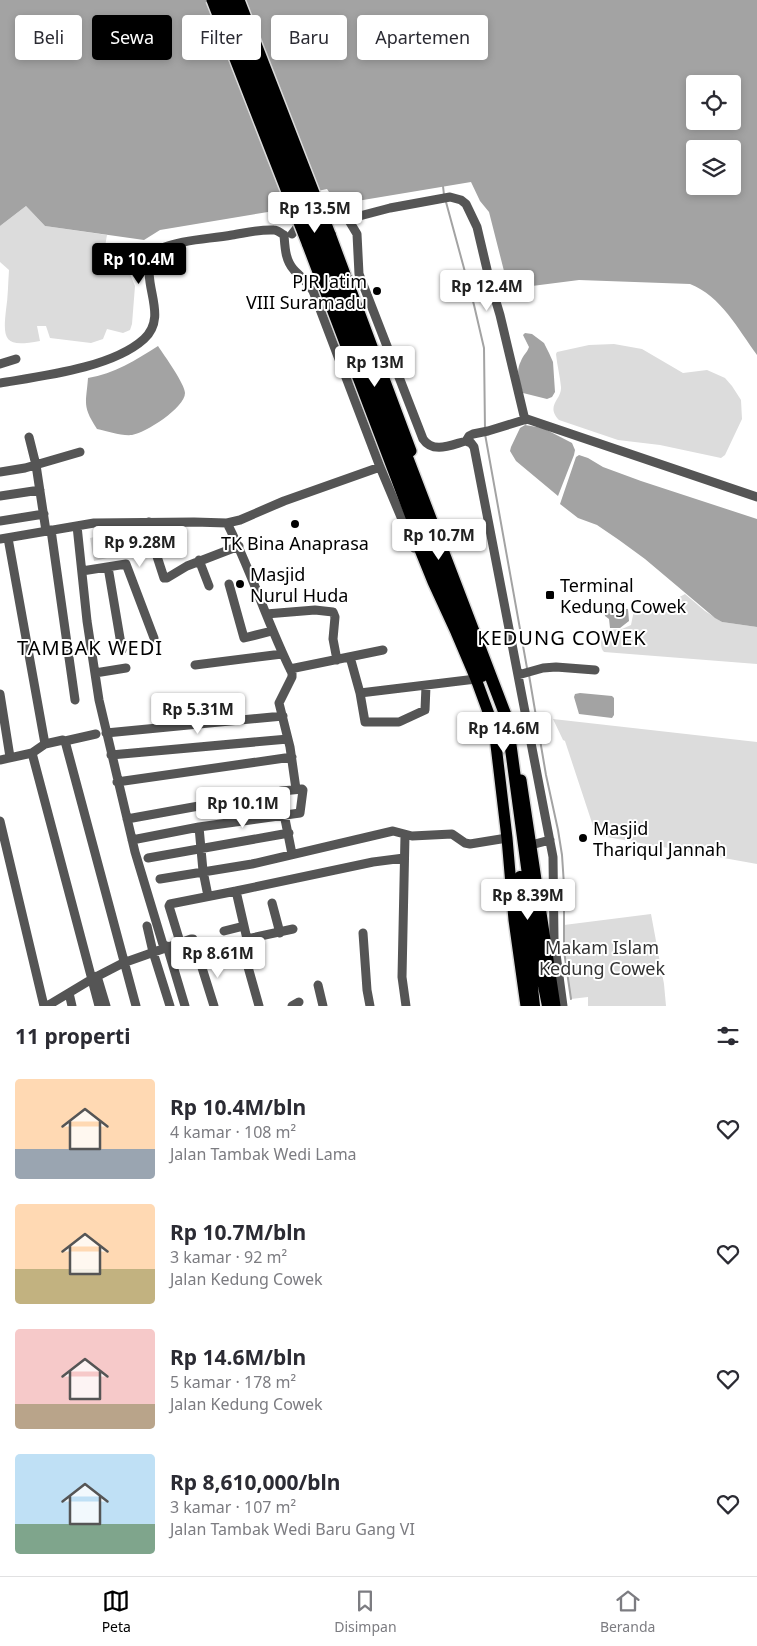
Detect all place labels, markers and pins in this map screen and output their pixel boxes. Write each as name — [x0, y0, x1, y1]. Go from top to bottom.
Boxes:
pin: Rp 13.5M — [263, 192, 367, 234]
pin: Rp 10.4M — [87, 242, 191, 285]
place label: PJR Jatim VIII Suramadu — [246, 269, 367, 314]
pin: Rp 12.4M — [435, 270, 539, 312]
marker: PJR Jatim VIII Suramadu — [371, 285, 383, 297]
pin: Rp 13M — [334, 346, 416, 388]
marker: TK Bina Anaprasa — [289, 518, 301, 530]
pin: Rp 10.7M — [387, 518, 491, 561]
pin: Rp 9.28M — [88, 526, 192, 568]
place label: TK Bina Anaprasa — [221, 531, 369, 555]
place label: Masjid Nurul Huda — [250, 562, 348, 607]
place label: Terminal Kedung Cowek — [560, 573, 687, 618]
marker: Masjid Nurul Huda — [234, 578, 246, 590]
marker: Terminal Kedung Cowek — [544, 589, 556, 601]
pin: Rp 5.31M — [146, 692, 250, 735]
pin: Rp 14.6M — [452, 712, 556, 754]
pin: Rp 10.1M — [191, 786, 295, 829]
place label: Masjid Thariqul Jannah — [593, 816, 726, 861]
marker: Masjid Thariqul Jannah — [577, 832, 589, 844]
pin: Rp 8.39M — [476, 878, 580, 921]
pin: Rp 8.61M — [166, 936, 270, 979]

